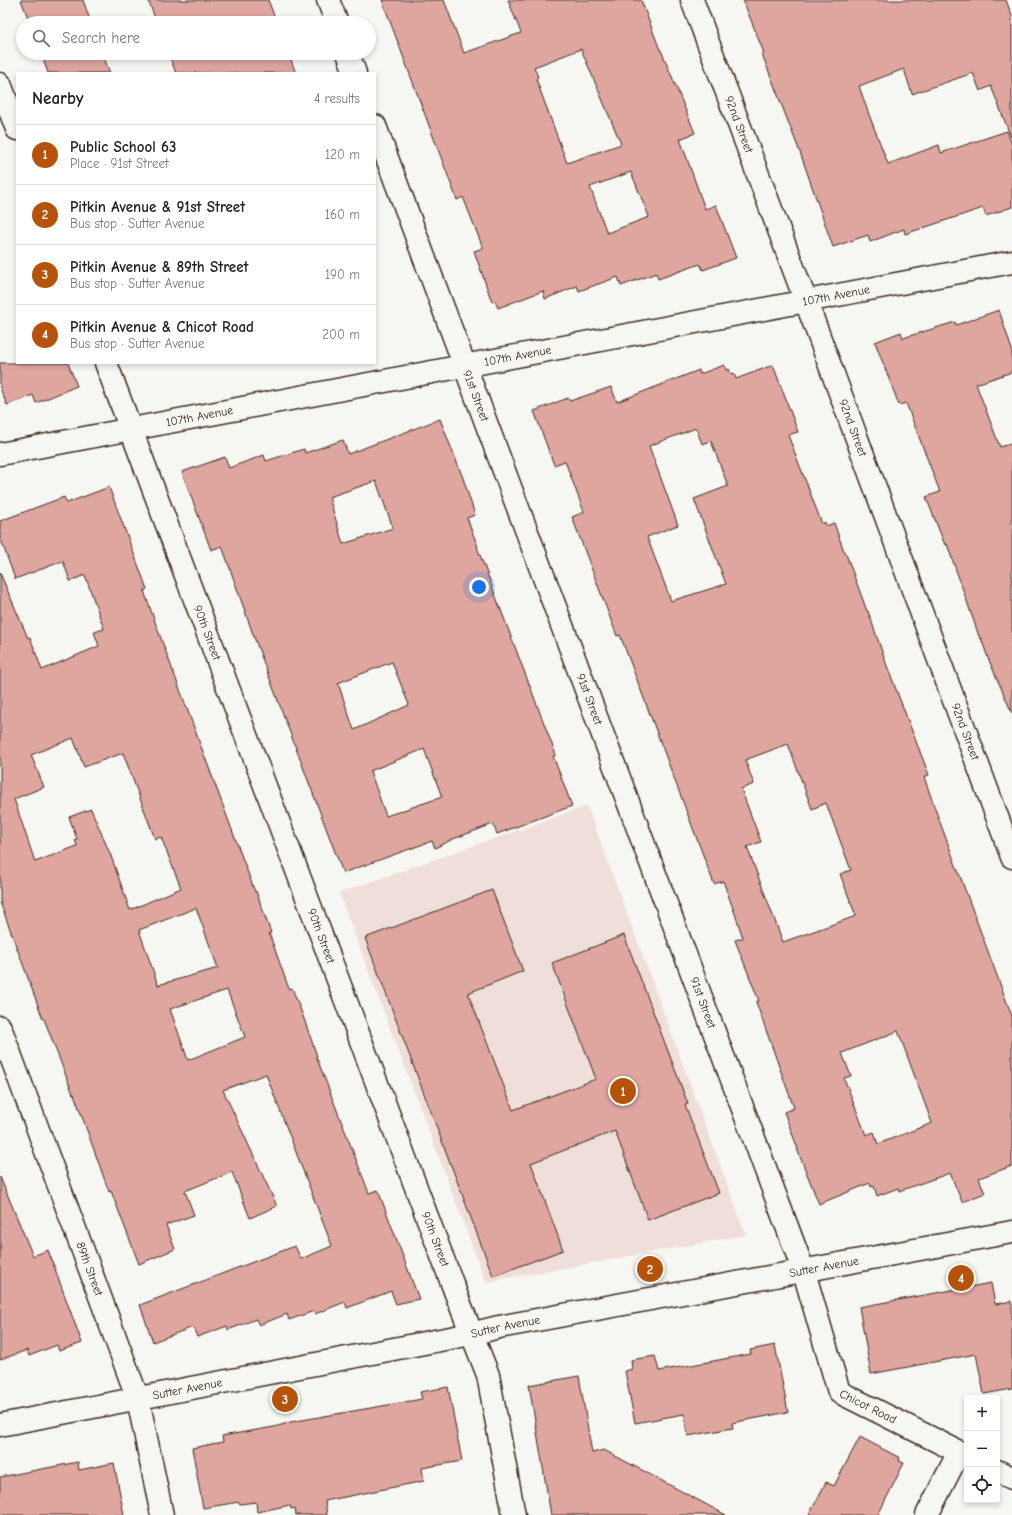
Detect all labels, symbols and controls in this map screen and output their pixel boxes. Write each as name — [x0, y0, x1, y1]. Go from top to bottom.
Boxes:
search box — [16, 16, 376, 60]
icon: search — [30, 27, 52, 49]
text: Search here — [62, 29, 140, 47]
text: Nearby — [32, 89, 83, 108]
text: 4 results — [314, 91, 360, 106]
street label: 92nd Street — [722, 94, 756, 155]
text: Public School 63 — [70, 138, 176, 156]
text: 1 — [42, 147, 48, 162]
text: 120 m — [325, 147, 360, 162]
text: Place · 91st Street — [70, 156, 169, 171]
text: Pitkin Avenue & 91st Street — [70, 198, 245, 216]
text: 2 — [42, 207, 48, 222]
text: 160 m — [325, 207, 360, 222]
text: Bus stop · Sutter Avenue — [70, 216, 204, 231]
text: Pitkin Avenue & 89th Street — [70, 258, 248, 276]
text: 3 — [42, 267, 48, 282]
text: 190 m — [325, 267, 360, 282]
text: Bus stop · Sutter Avenue — [70, 276, 204, 291]
street label: 107th Avenue — [801, 282, 871, 309]
text: Pitkin Avenue & Chicot Road — [70, 318, 254, 336]
text: 4 — [42, 327, 48, 342]
text: 200 m — [322, 327, 360, 342]
text: Bus stop · Sutter Avenue — [70, 336, 204, 351]
street label: 107th Avenue — [483, 343, 553, 369]
street label: 91st Street — [460, 368, 492, 424]
street label: 92nd Street — [836, 397, 870, 459]
street label: 107th Avenue — [165, 403, 234, 429]
your location — [469, 577, 489, 597]
street label: 90th Street — [191, 603, 224, 663]
street label: 91st Street — [574, 672, 606, 727]
street label: 92nd Street — [949, 701, 983, 763]
street label: 90th Street — [305, 906, 338, 966]
street label: 91st Street — [687, 975, 719, 1031]
pin: 1 — [610, 1076, 636, 1106]
street label: 90th Street — [419, 1210, 452, 1269]
street label: 89th Street — [73, 1240, 106, 1298]
pin: 2 — [637, 1254, 663, 1284]
street label: Sutter Avenue — [788, 1254, 860, 1280]
pin: 4 — [948, 1263, 974, 1293]
street label: Sutter Avenue — [469, 1313, 541, 1341]
street label: Sutter Avenue — [152, 1375, 224, 1402]
pin: 3 — [272, 1384, 298, 1414]
street label: Chicot Road — [837, 1386, 899, 1427]
map controls — [964, 1395, 1000, 1503]
button: + — [964, 1395, 1000, 1431]
button: − — [964, 1431, 1000, 1467]
button: locate — [964, 1467, 1000, 1503]

